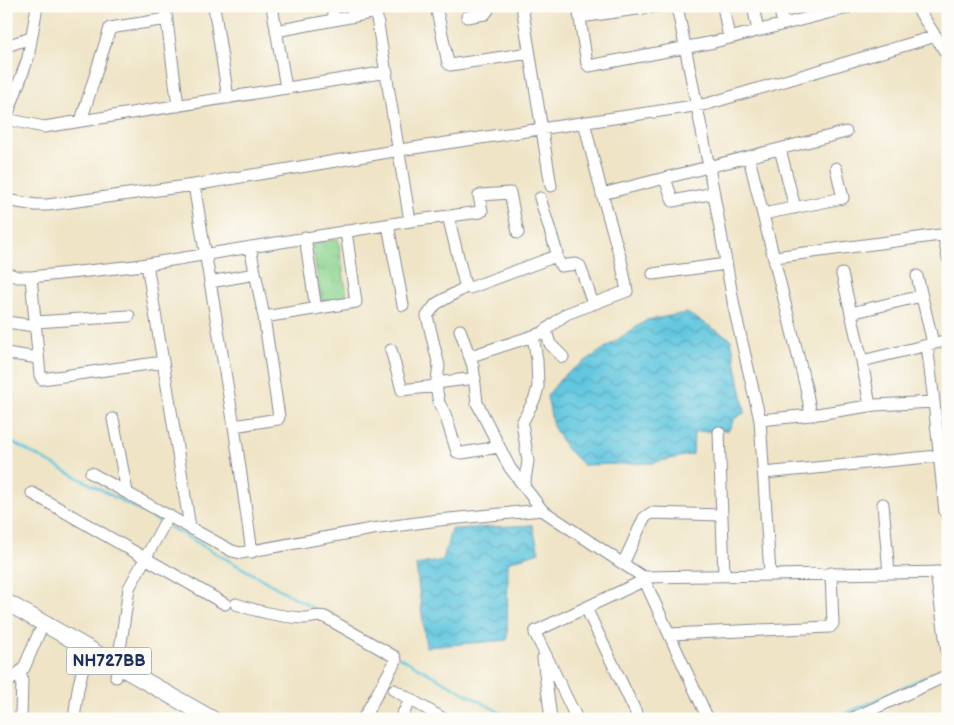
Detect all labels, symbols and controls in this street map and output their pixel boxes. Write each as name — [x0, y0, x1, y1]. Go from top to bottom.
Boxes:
road number: NH727BB — [66, 648, 152, 674]

